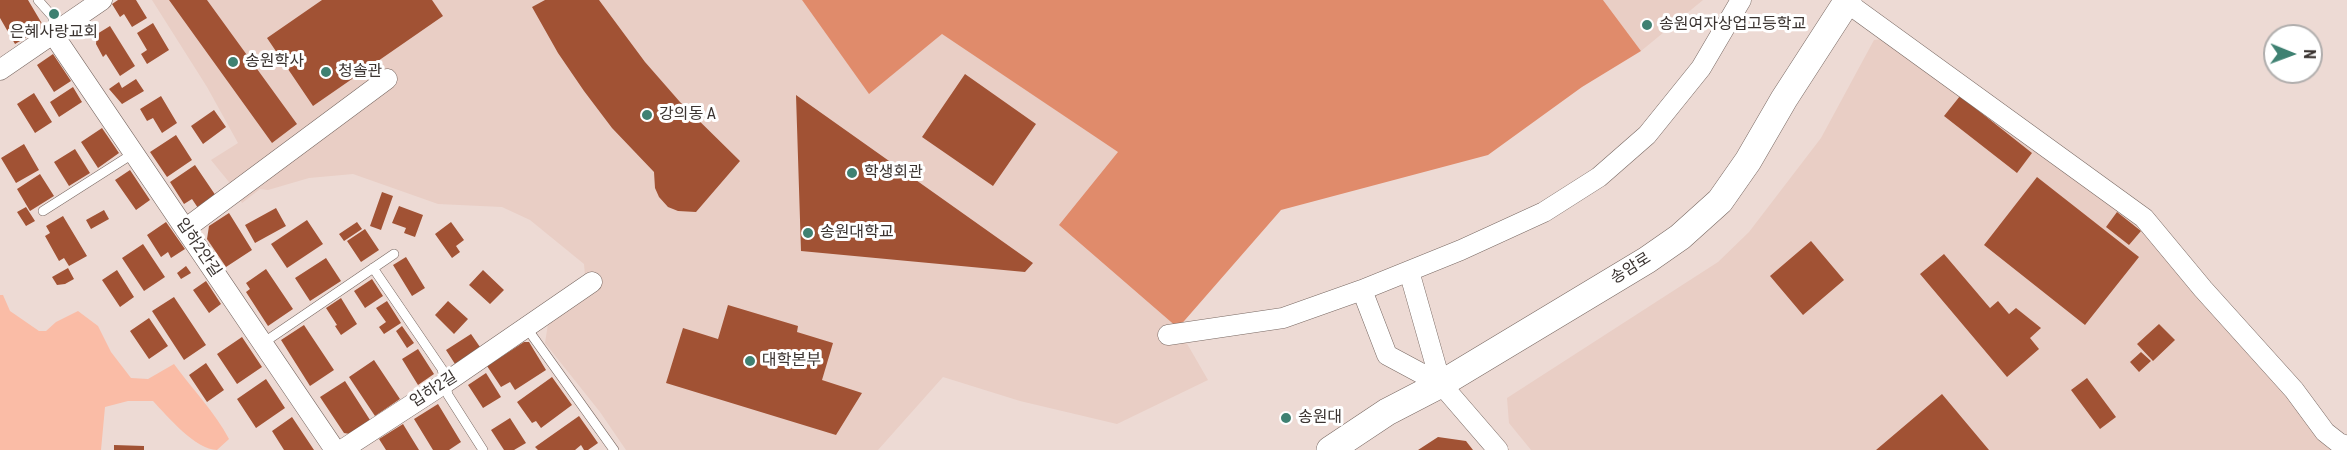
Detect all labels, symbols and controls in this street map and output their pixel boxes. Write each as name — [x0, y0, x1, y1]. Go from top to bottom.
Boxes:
marker: 은혜사랑교회 — [47, 7, 61, 21]
place label: 송원여자상업고등학교 — [1659, 15, 1806, 35]
marker: 송원여자상업고등학교 — [1640, 18, 1654, 32]
place label: 은혜사랑교회 — [10, 23, 98, 43]
north arrow — [2263, 24, 2323, 84]
text: N — [2300, 49, 2319, 59]
place label: 송원학사 — [245, 52, 304, 72]
marker: 송원학사 — [226, 55, 240, 69]
place label: 청솔관 — [338, 62, 382, 82]
marker: 청솔관 — [319, 65, 333, 79]
place label: 강의동 A — [659, 105, 716, 125]
marker: 강의동 A — [640, 108, 654, 122]
place label: 학생회관 — [864, 163, 923, 183]
marker: 학생회관 — [845, 166, 859, 180]
street label: 입하2안길 — [171, 215, 225, 281]
place label: 송원대학교 — [820, 223, 894, 243]
marker: 송원대학교 — [801, 226, 815, 240]
street label: 송암로 — [1607, 249, 1655, 289]
place label: 대학본부 — [762, 351, 821, 371]
marker: 대학본부 — [743, 354, 757, 368]
street label: 입하2길 — [407, 368, 461, 412]
place label: 송원대 — [1298, 408, 1342, 428]
marker: 송원대 — [1279, 411, 1293, 425]

